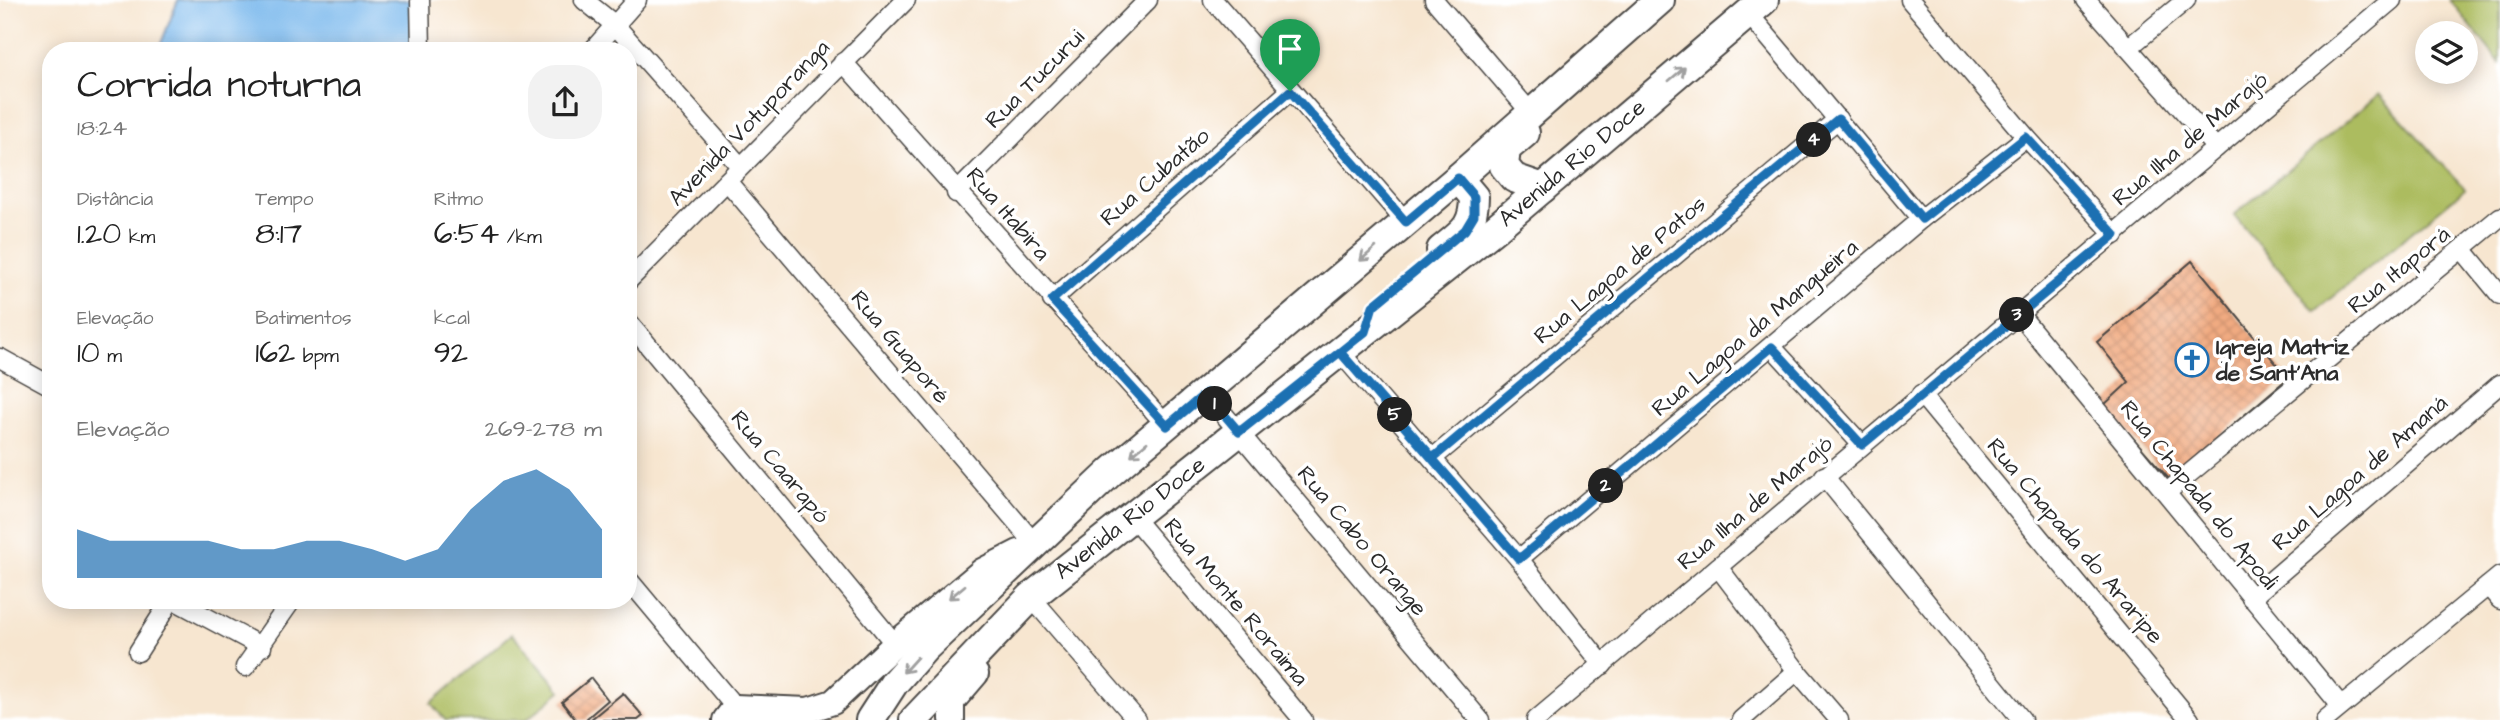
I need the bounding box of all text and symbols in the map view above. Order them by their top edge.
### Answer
pin [1260,19,1320,91]
map controls [2415,21,2478,84]
button: layers [2415,21,2478,84]
street label: Rua Tucurui [978,22,1092,136]
icon: arrive [1271,30,1309,68]
street label: Avenida Votuporanga [661,32,838,214]
text: Corrida noturna [77,60,361,112]
street label: Rua Ilha de Marajó [2105,64,2275,214]
button: share [528,65,602,139]
one-way arrow [1667,66,1685,82]
street label: Avenida Rio Doce [1491,92,1653,234]
text: 18:24 [77,112,128,144]
street label: Rua Cubatão [1093,120,1217,234]
pin: 4 [1797,122,1832,158]
text: 4 [1807,126,1820,153]
street label: Rua Itabira [958,160,1058,268]
text: Distância [77,186,153,213]
text: Tempo [255,186,314,213]
text: Ritmo [434,186,483,213]
street label: Rua Lagoa de Patos [1527,188,1714,352]
text: 1.20 [77,213,121,255]
text: 8:17 [255,213,302,255]
text: 6:54 [434,213,499,255]
street label: Rua Itaporá [2341,218,2457,321]
text: km [121,224,155,251]
text: /km [499,224,542,251]
street label: Rua Lagoa da Mangueira [1645,232,1866,425]
one-way arrow [1360,246,1378,262]
street label: Rua Guaporé [843,283,957,411]
pin: 3 [2000,298,2035,332]
text: 3 [2012,301,2021,328]
text: Elevação [77,305,153,332]
text: Batimentos [255,305,352,332]
text: kcal [434,305,470,332]
place label: Igreja Matriz de Sant'Ana [2215,331,2350,389]
text: 10 [77,332,100,374]
text: 162 [255,332,295,374]
text: 92 [434,332,468,374]
church icon: Igreja Matriz de Sant'Ana [2173,341,2211,379]
text: m [100,343,122,370]
text: bpm [295,343,339,370]
pin: 1 [1198,386,1232,422]
street label: Rua Lagoa de Amaná [2265,387,2456,559]
text: 1 [1213,390,1216,417]
street label: Rua Chapada do Apodi [2113,394,2286,597]
pin: 5 [1378,398,1412,432]
text: 5 [1388,401,1401,428]
street label: Rua Caarapó [723,404,837,530]
text: Elevação [77,413,170,445]
text: 269–278 m [485,413,602,445]
street label: Rua Ilha de Marajó [1670,428,1840,578]
street label: Rua Chapada do Araripe [1979,431,2171,651]
one-way arrow [1130,441,1148,457]
street label: Avenida Rio Doce [1048,449,1212,587]
street label: Rua Cabo Orange [1289,459,1435,624]
pin: 2 [1588,468,1624,504]
text: 2 [1600,472,1611,499]
street label: Rua Monte Roraima [1156,511,1316,693]
one-way arrow [948,584,966,600]
one-way arrow [901,656,918,673]

